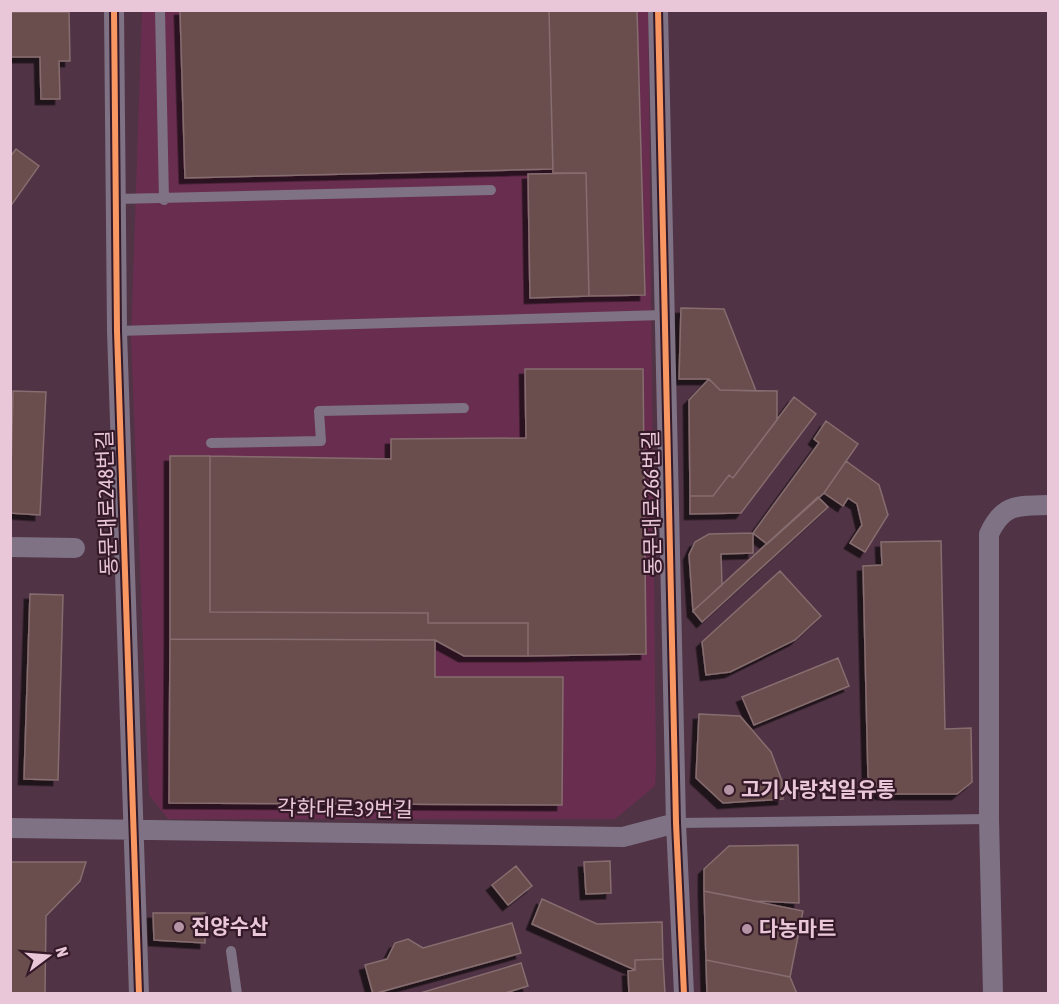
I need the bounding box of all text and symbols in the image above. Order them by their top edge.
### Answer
street label: 동문대로248번길 [91,430,121,576]
street label: 동문대로266번길 [638,430,664,576]
place label: 고기사랑천일유통 [741,777,896,801]
marker: 고기사랑천일유통 [722,783,736,797]
street label: 각화대로39번길 [277,795,413,821]
place label: 진양수산 [191,914,268,938]
place label: 다농마트 [759,916,836,940]
marker: 진양수산 [172,920,186,934]
marker: 다농마트 [740,922,754,936]
north arrow [18,926,78,986]
text: N [52,945,72,959]

